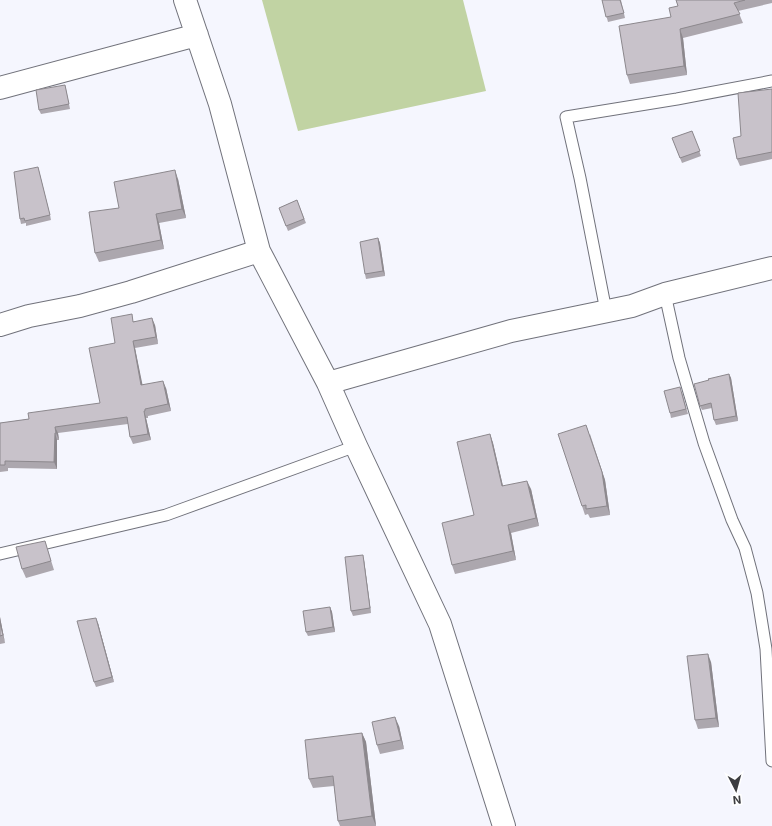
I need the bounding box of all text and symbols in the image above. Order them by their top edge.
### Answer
north arrow [716,770,756,810]
text: N [732,793,742,807]

